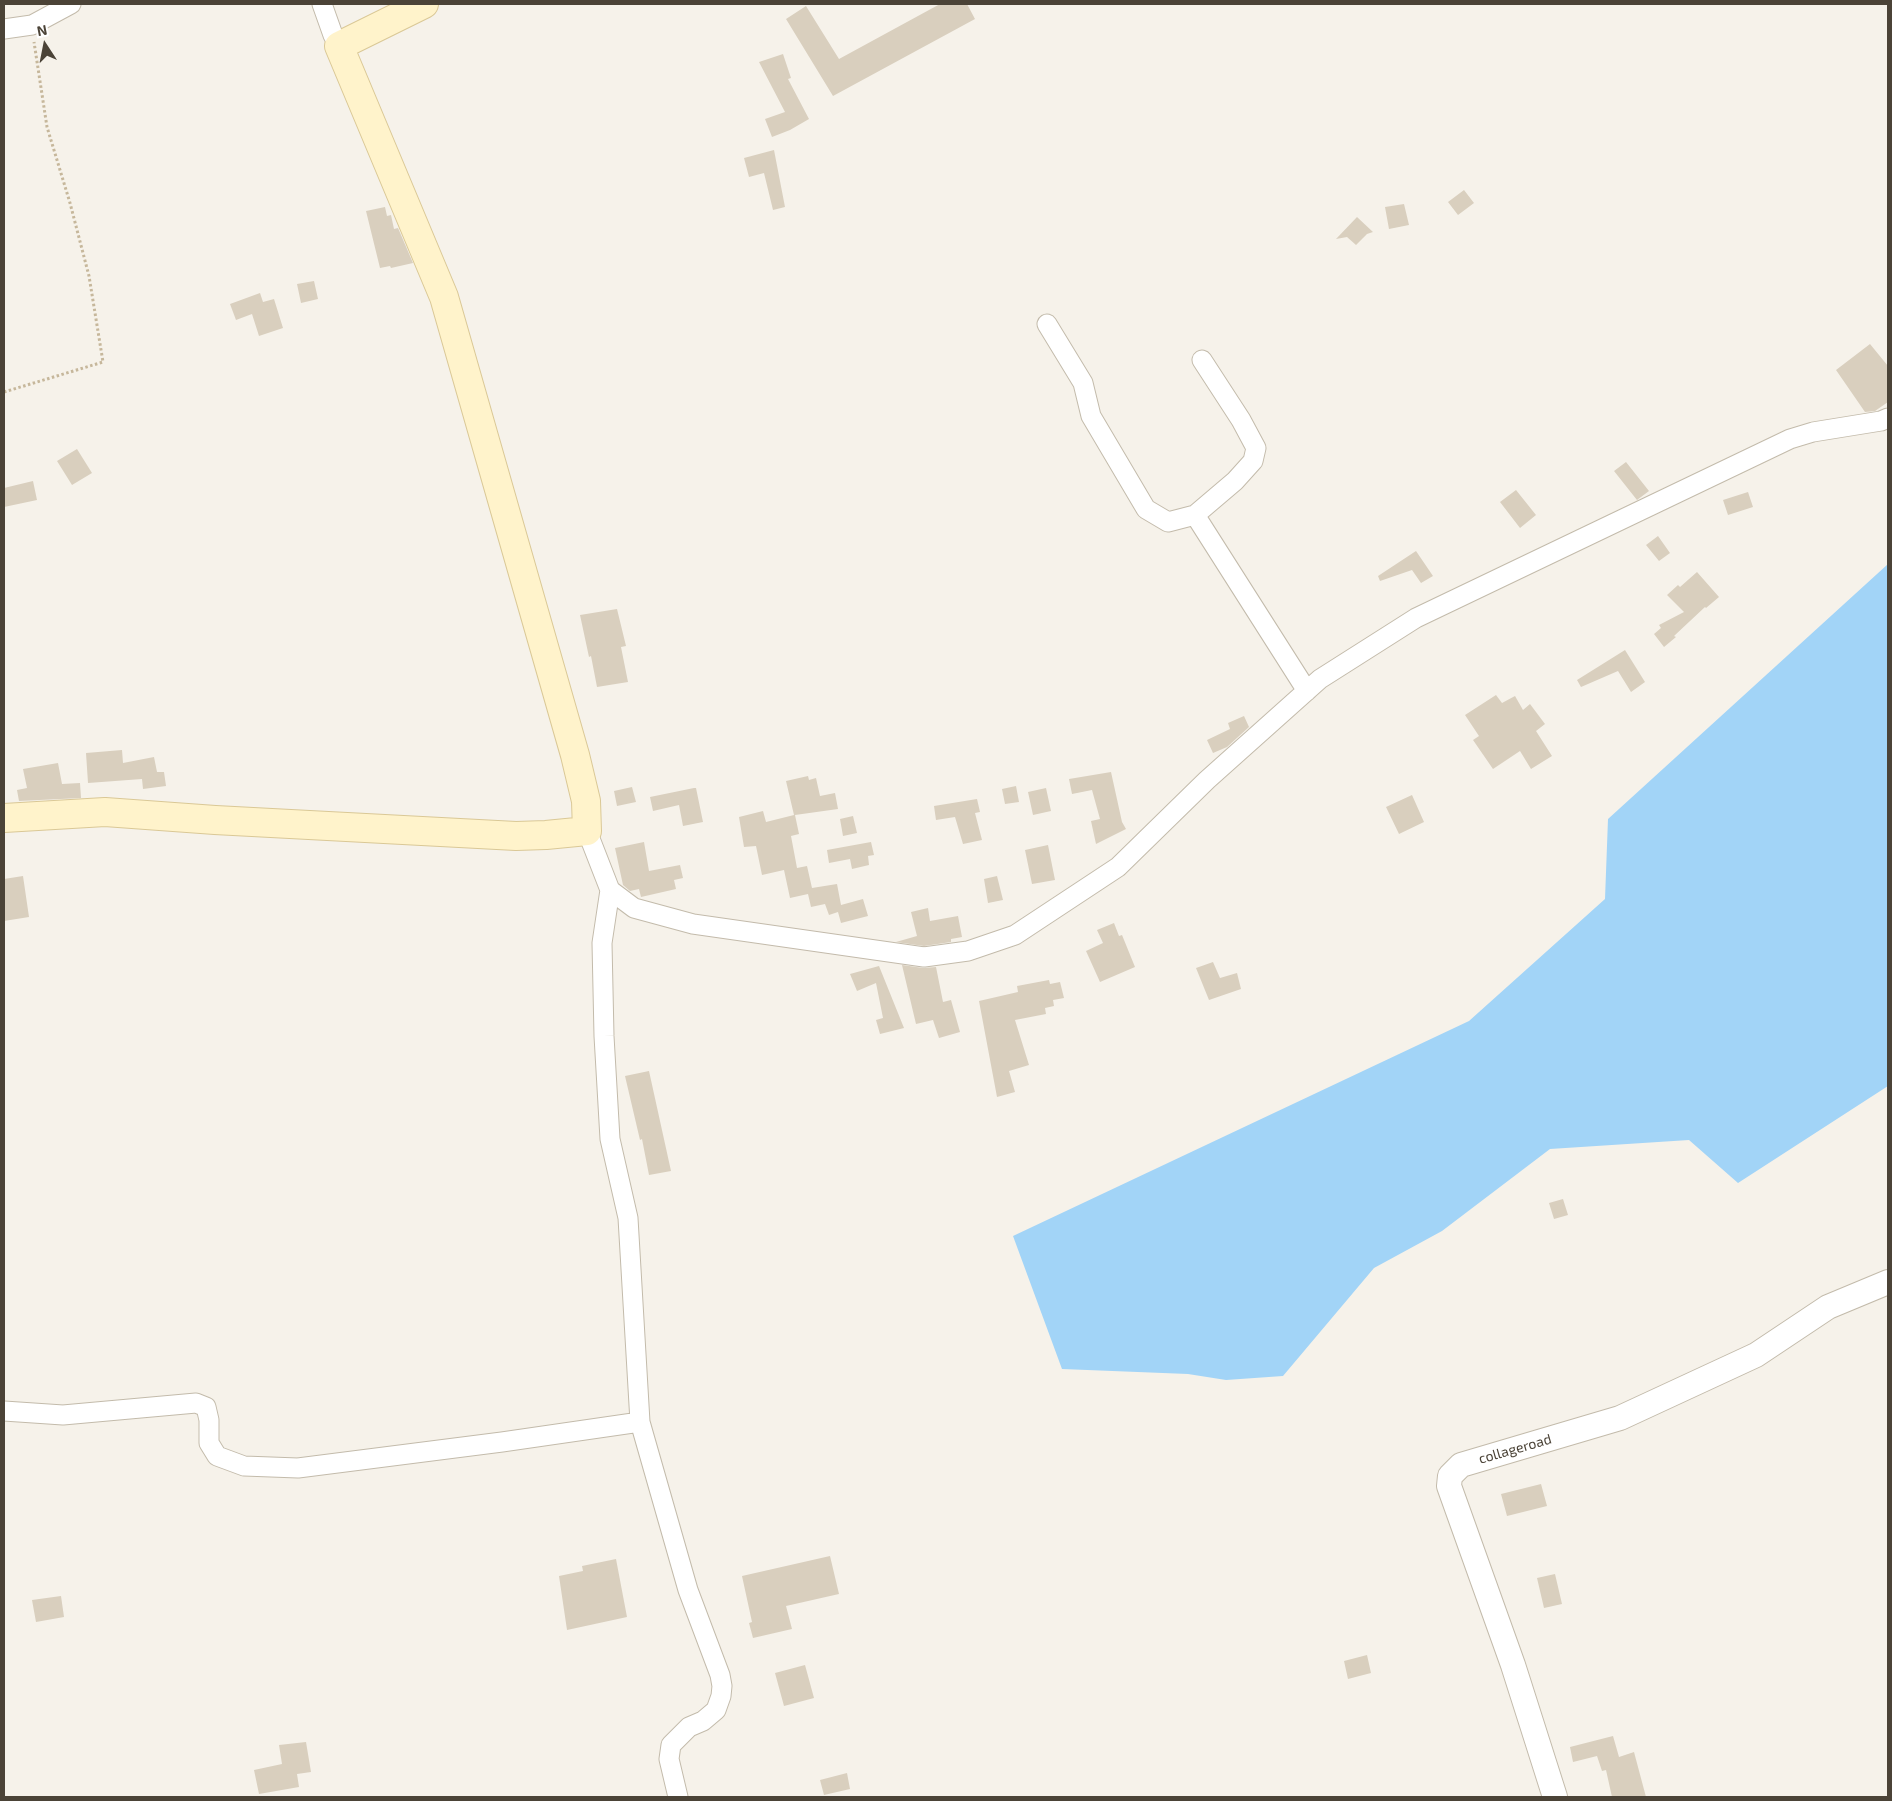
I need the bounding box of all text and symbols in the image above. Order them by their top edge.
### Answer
north arrow [20,20,70,70]
text: N [35,20,49,39]
street label: collageroad [1477,1431,1553,1467]

